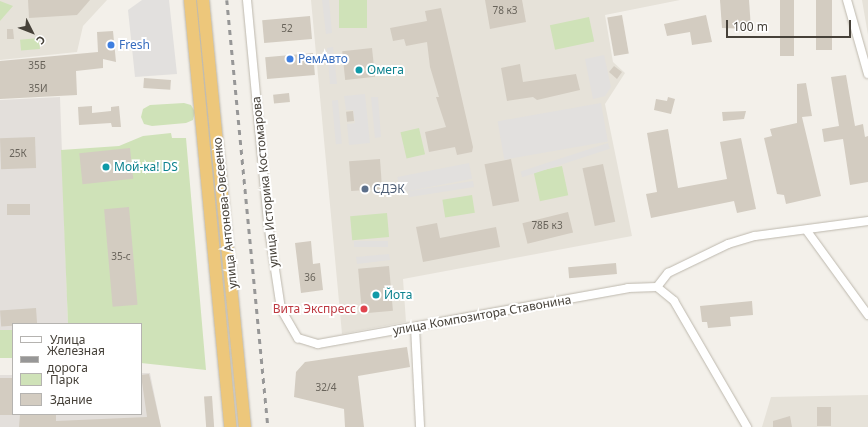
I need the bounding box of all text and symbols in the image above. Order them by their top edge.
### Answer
house number: 78 к3 [492,5,518,17]
north arrow [12,12,52,52]
scale bar [728,12,853,38]
text: 100 m [733,18,768,35]
house number: 52 [281,23,293,35]
text: С [33,33,49,48]
place label: Fresh [119,38,150,52]
marker: Fresh [106,40,116,50]
place label: РемАвто [298,52,348,66]
marker: РемАвто [285,54,295,64]
house number: 35Б [28,60,46,72]
place label: Омега [367,63,404,77]
marker: Омега [354,65,364,75]
house number: 35И [29,83,47,95]
street label: улица Историка Костомарова [249,96,281,268]
street label: улица Антонова-Овсеенко [210,137,240,289]
house number: 25К [9,148,27,160]
place label: Мой-ка! DS [114,160,178,174]
marker: Мой-ка! DS [101,162,111,172]
place label: СДЭК [373,182,405,196]
marker: СДЭК [360,184,370,194]
house number: 78Б к3 [531,220,563,232]
house number: 35-с [111,251,131,263]
house number: 36 [304,272,316,284]
place label: Йота [384,288,412,302]
marker: Йота [371,290,381,300]
street label: улица Композитора Ставонина [392,292,572,338]
place label: Вита Экспресс [273,302,356,316]
marker: Вита Экспресс [359,304,369,314]
legend [12,323,142,415]
text: Улица [50,331,85,348]
text: Железная дорога [47,342,105,376]
text: Парк [50,371,79,388]
house number: 32/4 [316,382,336,394]
text: Здание [50,391,92,408]

